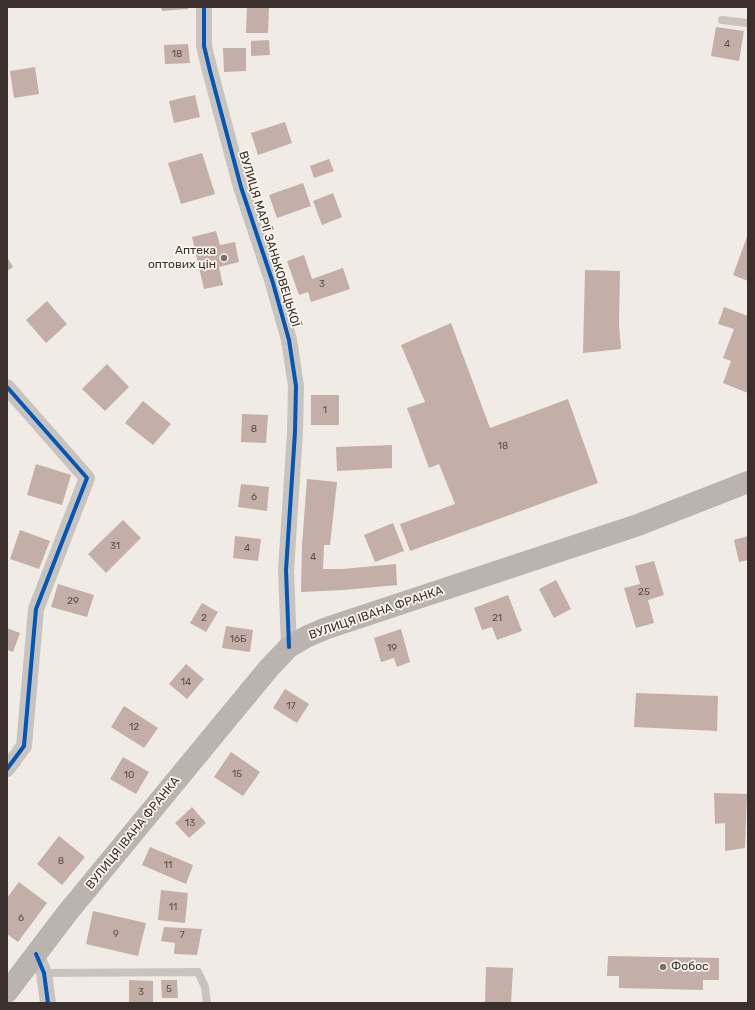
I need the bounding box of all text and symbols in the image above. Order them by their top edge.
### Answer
house number: 4 [724,38,730,50]
house number: 18 [172,48,182,60]
street label: ВУЛИЦЯ МАРІЇ ЗАНЬКОВЕЦЬКОЇ [235,149,303,329]
place label: Аптека оптових цін [148,244,216,272]
marker: Аптека оптових цін [219,253,229,263]
house number: 3 [319,278,325,290]
house number: 1 [323,404,327,416]
house number: 8 [251,423,257,435]
house number: 18 [498,440,508,452]
house number: 6 [251,491,257,503]
house number: 31 [110,540,120,552]
house number: 4 [244,542,250,554]
house number: 4 [310,551,316,563]
street label: ВУЛИЦЯ ІВАНА ФРАНКА [307,583,445,643]
house number: 25 [638,586,650,598]
house number: 29 [67,595,79,607]
house number: 2 [201,612,207,624]
house number: 21 [492,612,502,624]
house number: 16Б [230,633,246,645]
house number: 19 [387,642,397,654]
house number: 14 [181,676,191,688]
house number: 17 [286,700,296,712]
house number: 12 [129,721,139,733]
house number: 15 [232,768,242,780]
house number: 10 [124,769,134,781]
street label: ВУЛИЦЯ ІВАНА ФРАНКА [83,774,183,892]
house number: 13 [185,817,195,829]
house number: 8 [58,855,64,867]
house number: 11 [164,859,172,871]
house number: 11 [169,901,177,913]
house number: 6 [18,912,24,924]
house number: 9 [113,928,119,940]
house number: 7 [179,929,185,941]
place label: Фобос [671,960,709,974]
marker: Фобос [658,962,668,972]
house number: 5 [166,983,172,995]
house number: 3 [138,986,144,998]

